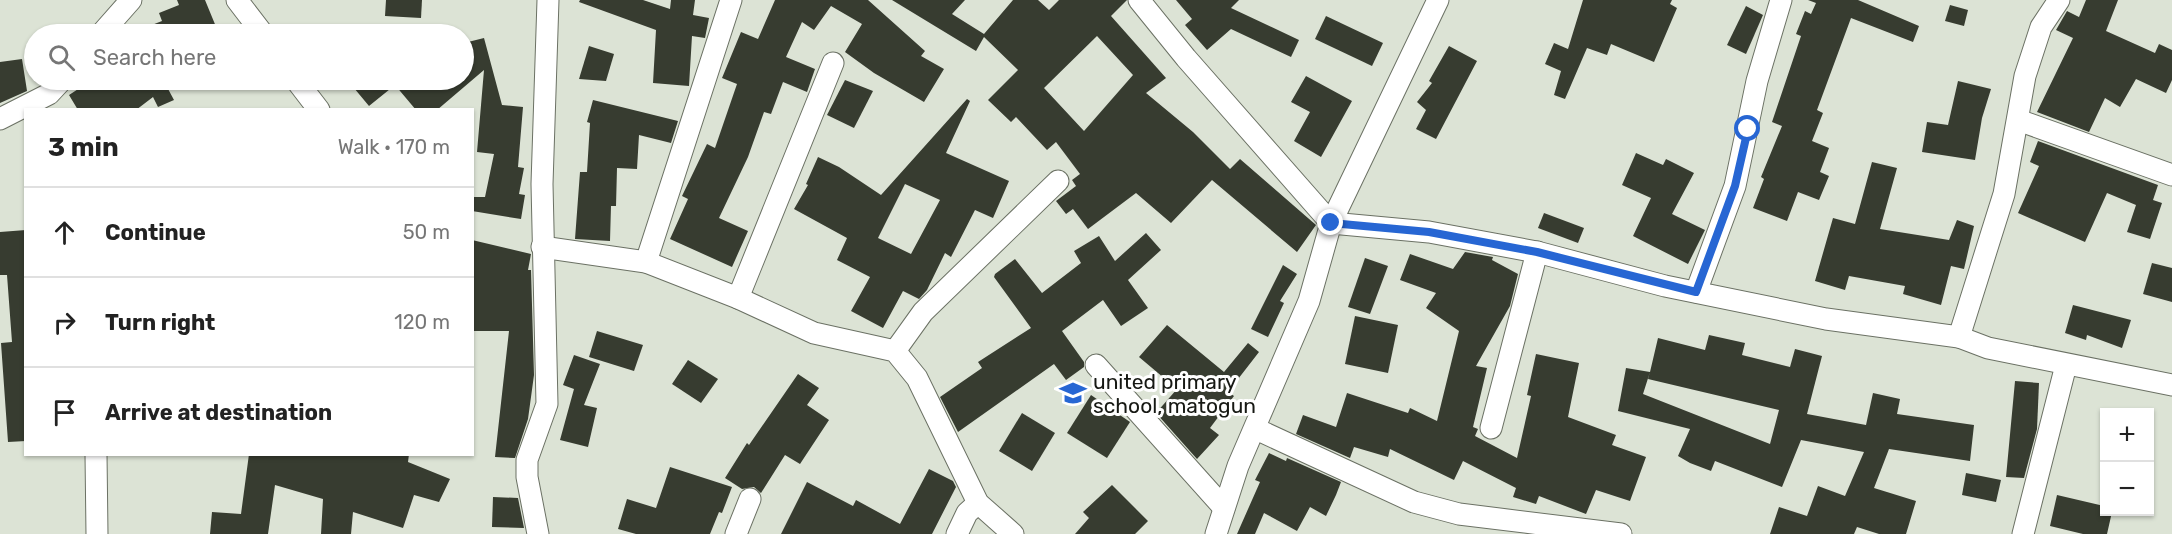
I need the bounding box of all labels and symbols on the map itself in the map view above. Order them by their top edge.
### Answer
route start [1734,115,1760,141]
route end [1317,209,1343,235]
place label: united primary school, matogun [1093,369,1256,418]
school or university icon: united primary school, matogun [1058,378,1088,408]

